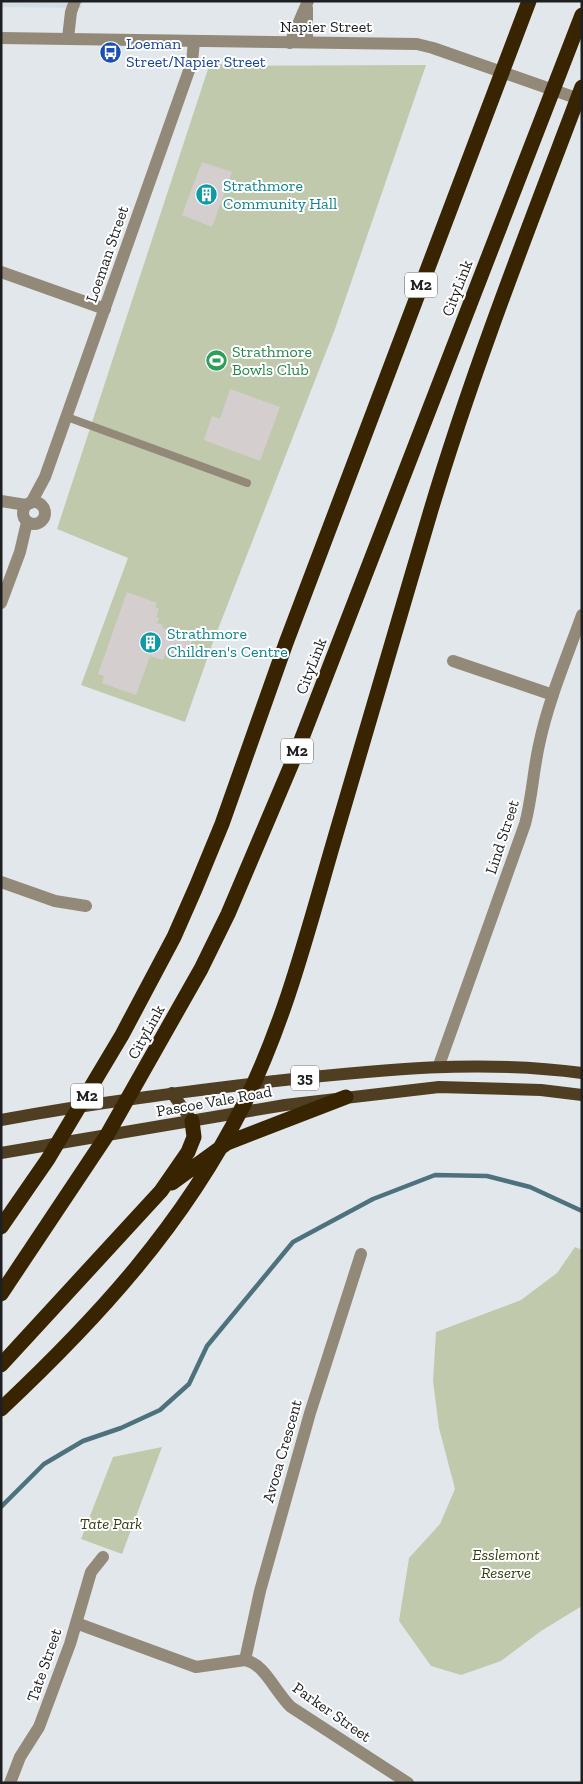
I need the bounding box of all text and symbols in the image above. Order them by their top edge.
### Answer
street label: Napier Street [280,17,372,36]
place label: Loeman Street/Napier Street [126,34,266,71]
bus stop icon: Loeman Street/Napier Street [98,40,122,64]
place label: Strathmore Community Hall [223,176,337,213]
building icon: Strathmore Community Hall [195,182,219,206]
street label: Loeman Street [82,203,132,305]
street label: CityLink [438,256,477,319]
road number: M2 [405,272,437,298]
place label: Strathmore Bowls Club [232,342,312,379]
sports icon: Strathmore Bowls Club [204,348,228,372]
place label: Strathmore Children's Centre [167,624,288,661]
building icon: Strathmore Children's Centre [139,630,163,654]
street label: CityLink [292,634,331,697]
road number: M2 [281,738,313,764]
street label: Lind Street [481,797,523,877]
street label: CityLink [123,1001,169,1062]
road number: 35 [291,1066,319,1090]
street label: Pascoe Vale Road [155,1081,273,1121]
road number: M2 [71,1084,103,1108]
street label: Avoca Crescent [258,1397,306,1505]
park label: Tate Park [80,1514,142,1533]
park label: Esslemont Reserve [472,1545,540,1582]
street label: Tate Street [23,1626,65,1704]
street label: Parker Street [289,1678,375,1746]

